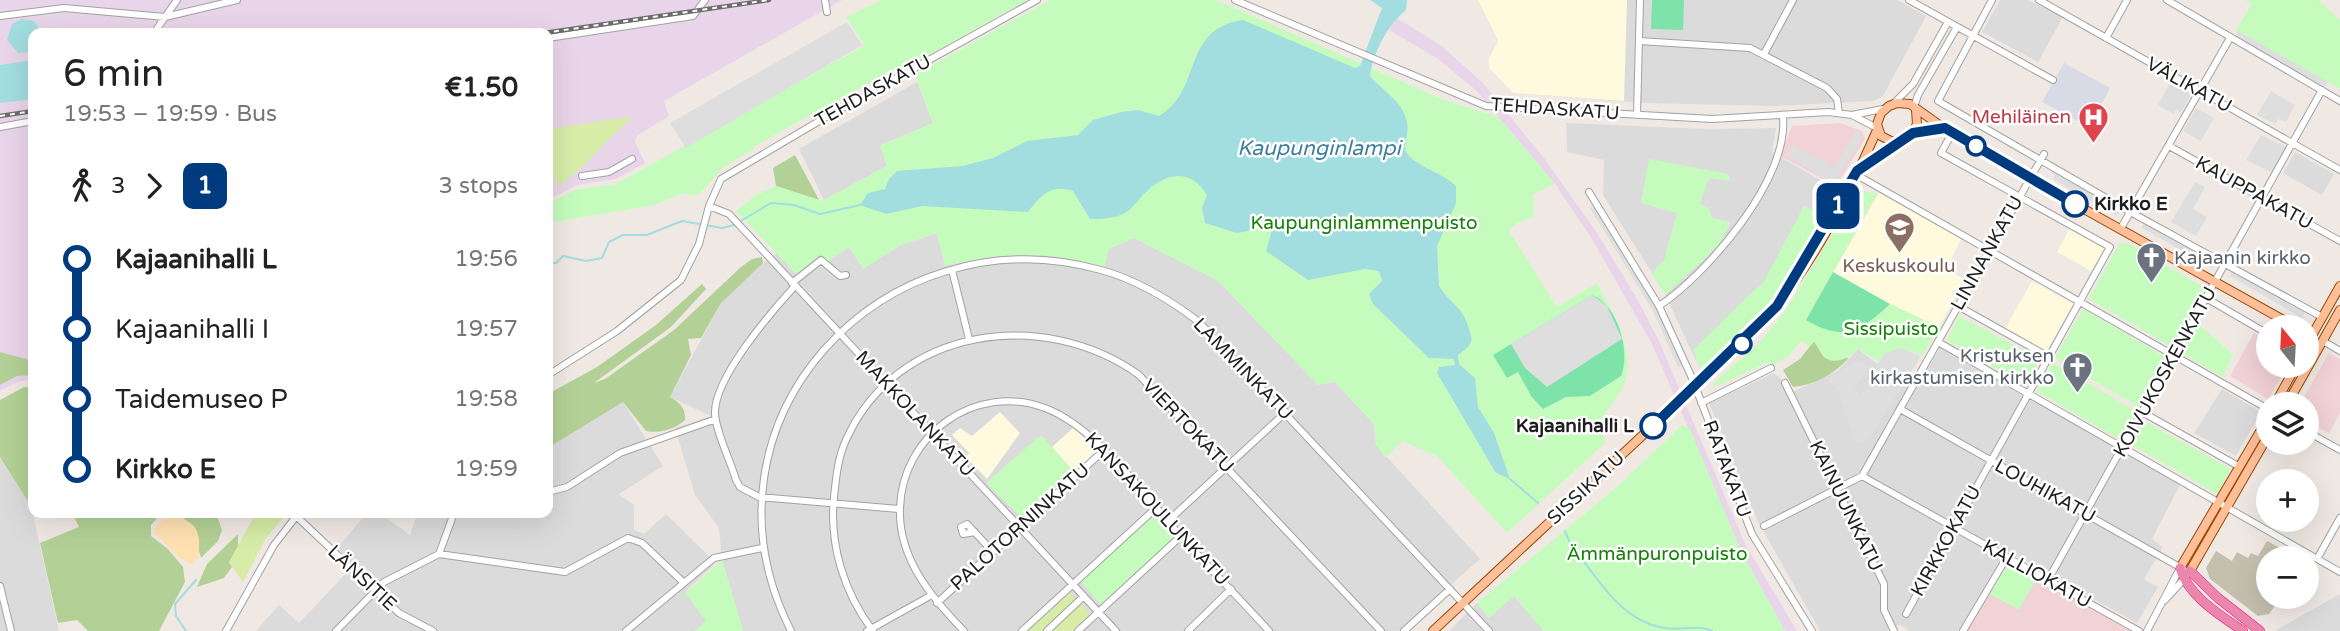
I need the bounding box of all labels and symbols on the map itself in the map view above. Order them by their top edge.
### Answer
street label: TEHDASKATU [811,50,935,132]
street label: VÄLIKATU [2142,53,2236,117]
street label: TEHDASKATU [1490,94,1620,124]
hospital icon: Mehiläinen [2077,100,2111,144]
place label: Mehiläinen [1972,106,2071,128]
water label: Kaupunginlampi [1237,136,1404,161]
unlabelled marker [1966,136,1986,156]
street label: KAUPPAKATU [2191,152,2317,234]
line badge: 1 [1815,183,1861,229]
marker: Kirkko E [2062,191,2088,217]
street label: LINNANKATU [1946,192,2028,314]
place label: Kirkko E [2094,193,2168,215]
school or university icon: Keskuskoulu [1882,210,1916,254]
park label: Kaupunginlammenpuisto [1251,212,1477,234]
church icon: Kajaanin kirkko [2134,241,2168,285]
place label: Kajaanin kirkko [2174,247,2311,269]
place label: Keskuskoulu [1842,255,1956,277]
street label: KOIVUKOSKENKATU [2109,283,2221,461]
street label: LAMMINKATU [1189,313,1297,425]
north arrow [2256,315,2319,378]
park label: Sissipuisto [1843,318,1939,340]
unlabelled marker [1732,334,1752,354]
place label: Kristuksen kirkastumisen kirkko [1870,345,2054,389]
street label: MAKKOLANKATU [851,346,979,482]
church icon: Kristuksen kirkastumisen kirkko [2060,350,2094,394]
street label: VIERTOKATU [1138,374,1238,478]
marker: Kajaanihalli L [1640,413,1666,439]
place label: Kajaanihalli L [1516,415,1635,438]
street label: RATAKATU [1698,417,1756,521]
street label: KANSAKOULUNKATU [1080,428,1234,590]
street label: KAINUUNKATU [1805,437,1887,575]
street label: SISSIKATU [1543,447,1629,529]
street label: LOUHIKATU [1991,454,2099,528]
street label: PALOTORNINKATU [946,459,1094,595]
street label: KIRKKOKATU [1906,482,1986,600]
street label: KALLIOKATU [1979,535,2095,613]
street label: LÄNSITIE [323,541,401,615]
park label: Ämmänpuronpuisto [1567,543,1747,565]

